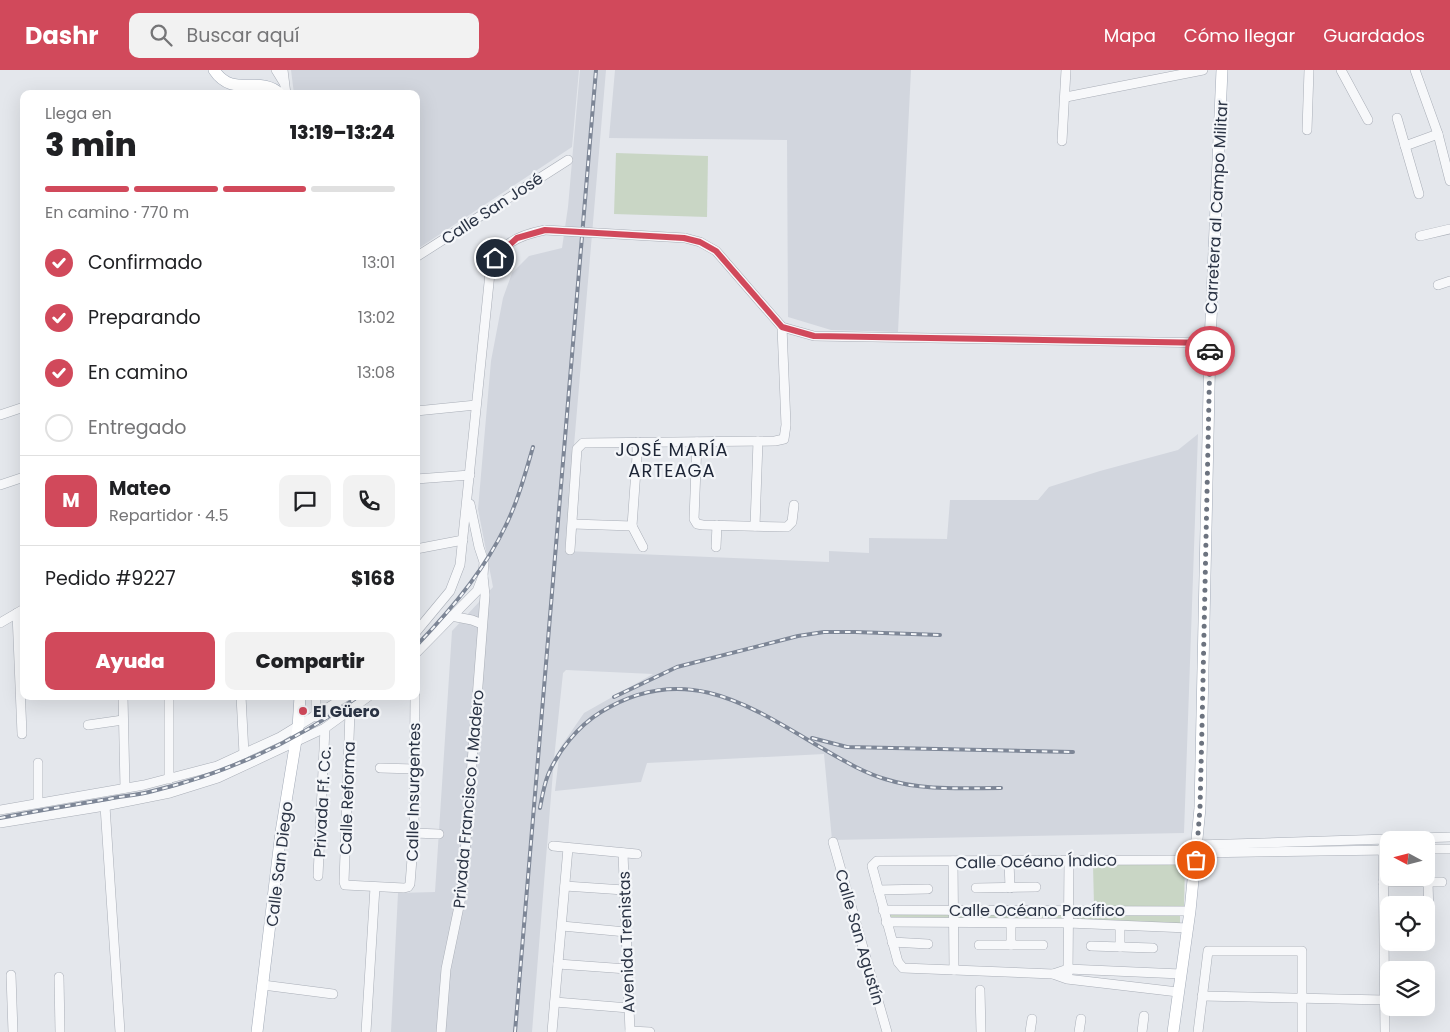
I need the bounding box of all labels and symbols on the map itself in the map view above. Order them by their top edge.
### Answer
street label: Carretera al Campo Militar [1199,100,1234,314]
street label: Calle San José [437,167,548,250]
pin [474,237,516,279]
courier [1185,326,1235,376]
district label: JOSÉ MARÍA ARTEAGA [615,437,729,483]
street label: Privada Francisco I. Madero [447,689,490,909]
place label: El Güero [313,700,380,723]
marker: El Güero [297,705,309,717]
street label: Calle Insurgentes [401,722,426,862]
street label: Calle Reforma [334,741,361,855]
street label: Privada Ff. Cc. [308,746,337,858]
street label: Calle San Diego [260,800,299,928]
north arrow [1380,831,1435,886]
pin [1175,839,1217,881]
street label: Calle Océano Índico [955,849,1117,874]
street label: Calle San Agustín [829,867,890,1008]
street label: Avenida Trenistas [613,871,640,1013]
street label: Calle Océano Pacífico [949,899,1125,922]

